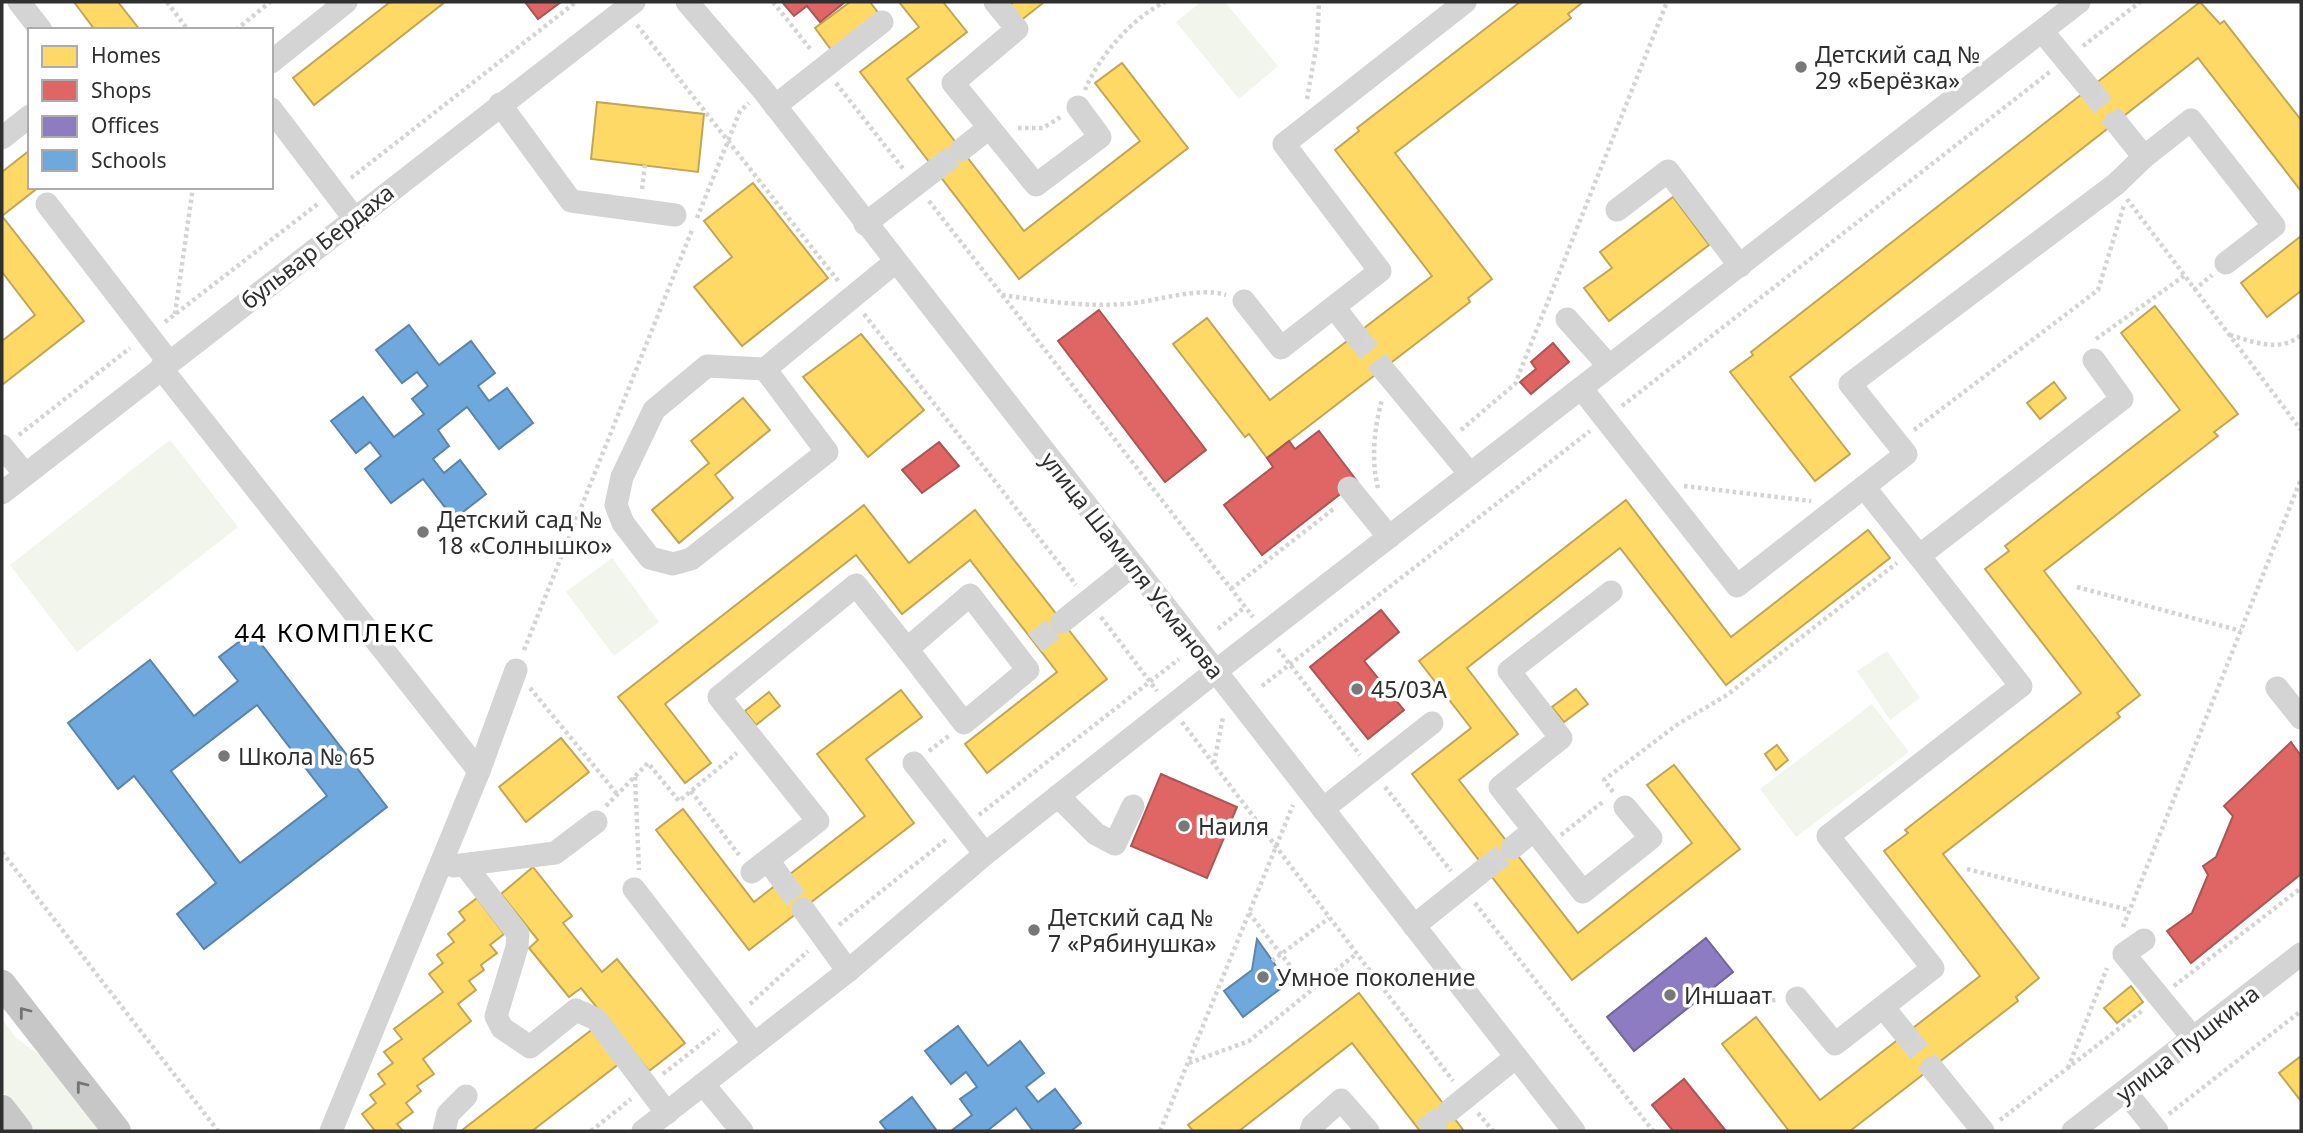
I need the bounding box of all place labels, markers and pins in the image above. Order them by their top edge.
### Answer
place label: Детский сад № 29 «Берёзка» [1815,38,1980,96]
marker: Детский сад № 29 «Берёзка» [1793,59,1809,75]
place label: Детский сад № 18 «Солнышко» [437,503,612,561]
marker: Детский сад № 18 «Солнышко» [415,524,431,540]
place label: 45/03А [1371,673,1447,705]
marker: 45/03А [1349,681,1365,697]
place label: Школа № 65 [238,740,375,772]
marker: Школа № 65 [216,748,232,764]
place label: Наиля [1198,810,1269,842]
marker: Наиля [1176,818,1192,834]
place label: Детский сад № 7 «Рябинушка» [1048,901,1216,959]
marker: Детский сад № 7 «Рябинушка» [1026,922,1042,938]
place label: Умное поколение [1277,961,1475,993]
marker: Умное поколение [1255,969,1271,985]
place label: Иншаат [1684,979,1772,1011]
marker: Иншаат [1662,987,1678,1003]

